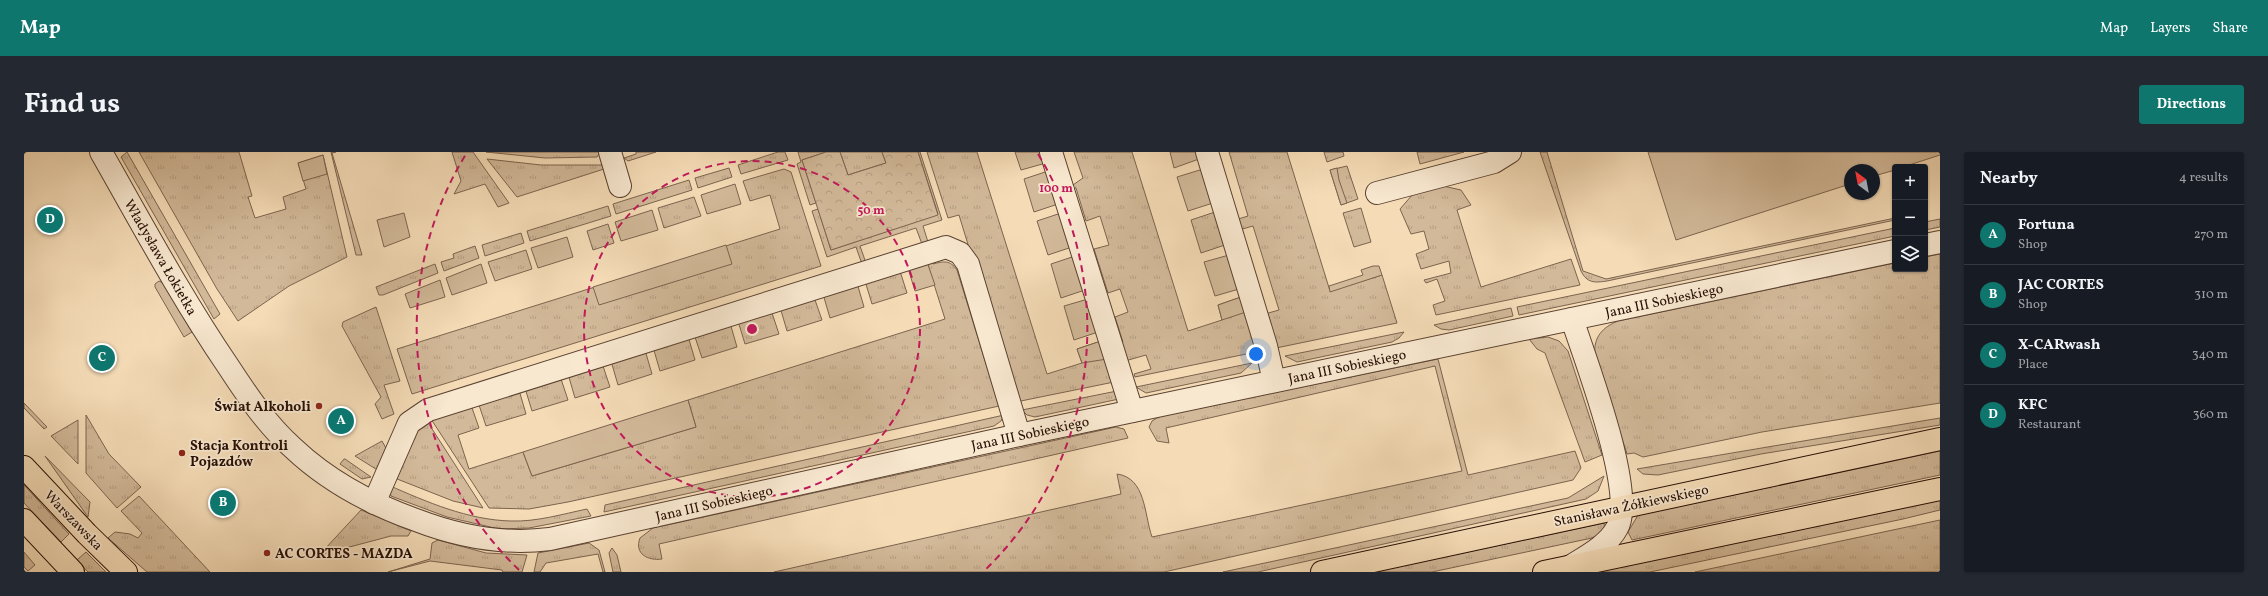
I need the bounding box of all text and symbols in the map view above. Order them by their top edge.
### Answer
text: Map [20,15,61,41]
text: Map [2100,19,2128,38]
text: Layers [2150,19,2190,38]
text: Share [2212,19,2248,38]
text: Find us [24,85,120,124]
button: Directions [2139,85,2244,124]
north arrow [1844,164,1880,200]
map controls [1892,164,1928,272]
button: + [1892,164,1928,200]
text: Nearby [1980,167,2038,190]
text: 4 results [2179,169,2228,187]
text: 100 m [1039,181,1073,197]
street label: Władysława Łokietka [119,196,201,319]
button: − [1892,200,1928,236]
text: 50 m [857,203,885,219]
pin: D [37,205,63,235]
text: Fortuna [2018,215,2075,236]
text: A [1988,226,1998,244]
text: 270 m [2194,226,2228,244]
button: layers [1892,236,1928,272]
text: Shop [2018,236,2047,254]
text: JAC CORTES [2018,275,2104,296]
street label: Jana III Sobieskiego [1604,280,1725,323]
text: B [1989,286,1997,304]
text: 310 m [2194,286,2228,304]
text: Shop [2018,296,2047,314]
centre of rings [745,322,759,336]
text: X-CARwash [2018,335,2101,356]
pin: C [89,343,115,373]
your location [1246,344,1266,364]
street label: Jana III Sobieskiego [1287,346,1408,389]
text: C [1989,346,1997,364]
text: 340 m [2192,346,2228,364]
text: Place [2018,356,2048,374]
text: KFC [2018,395,2047,416]
place label: Świat Alkoholi [214,398,311,417]
marker: Świat Alkoholi [314,401,324,411]
pin: A [328,406,354,436]
text: D [1988,406,1998,424]
text: 360 m [2193,406,2228,424]
street label: Jana III Sobieskiego [970,413,1091,456]
text: Restaurant [2018,416,2081,434]
place label: Stacja Kontroli Pojazdów [190,437,288,472]
marker: Stacja Kontroli Pojazdów [177,448,187,458]
street label: Stanisława Żółkiewskiego [1552,481,1711,532]
street label: Jana III Sobieskiego [654,482,775,527]
street label: Warszawska [39,487,106,555]
pin: B [210,488,236,518]
place label: AC CORTES - MAZDA [275,545,413,564]
marker: AC CORTES - MAZDA [262,548,272,558]

